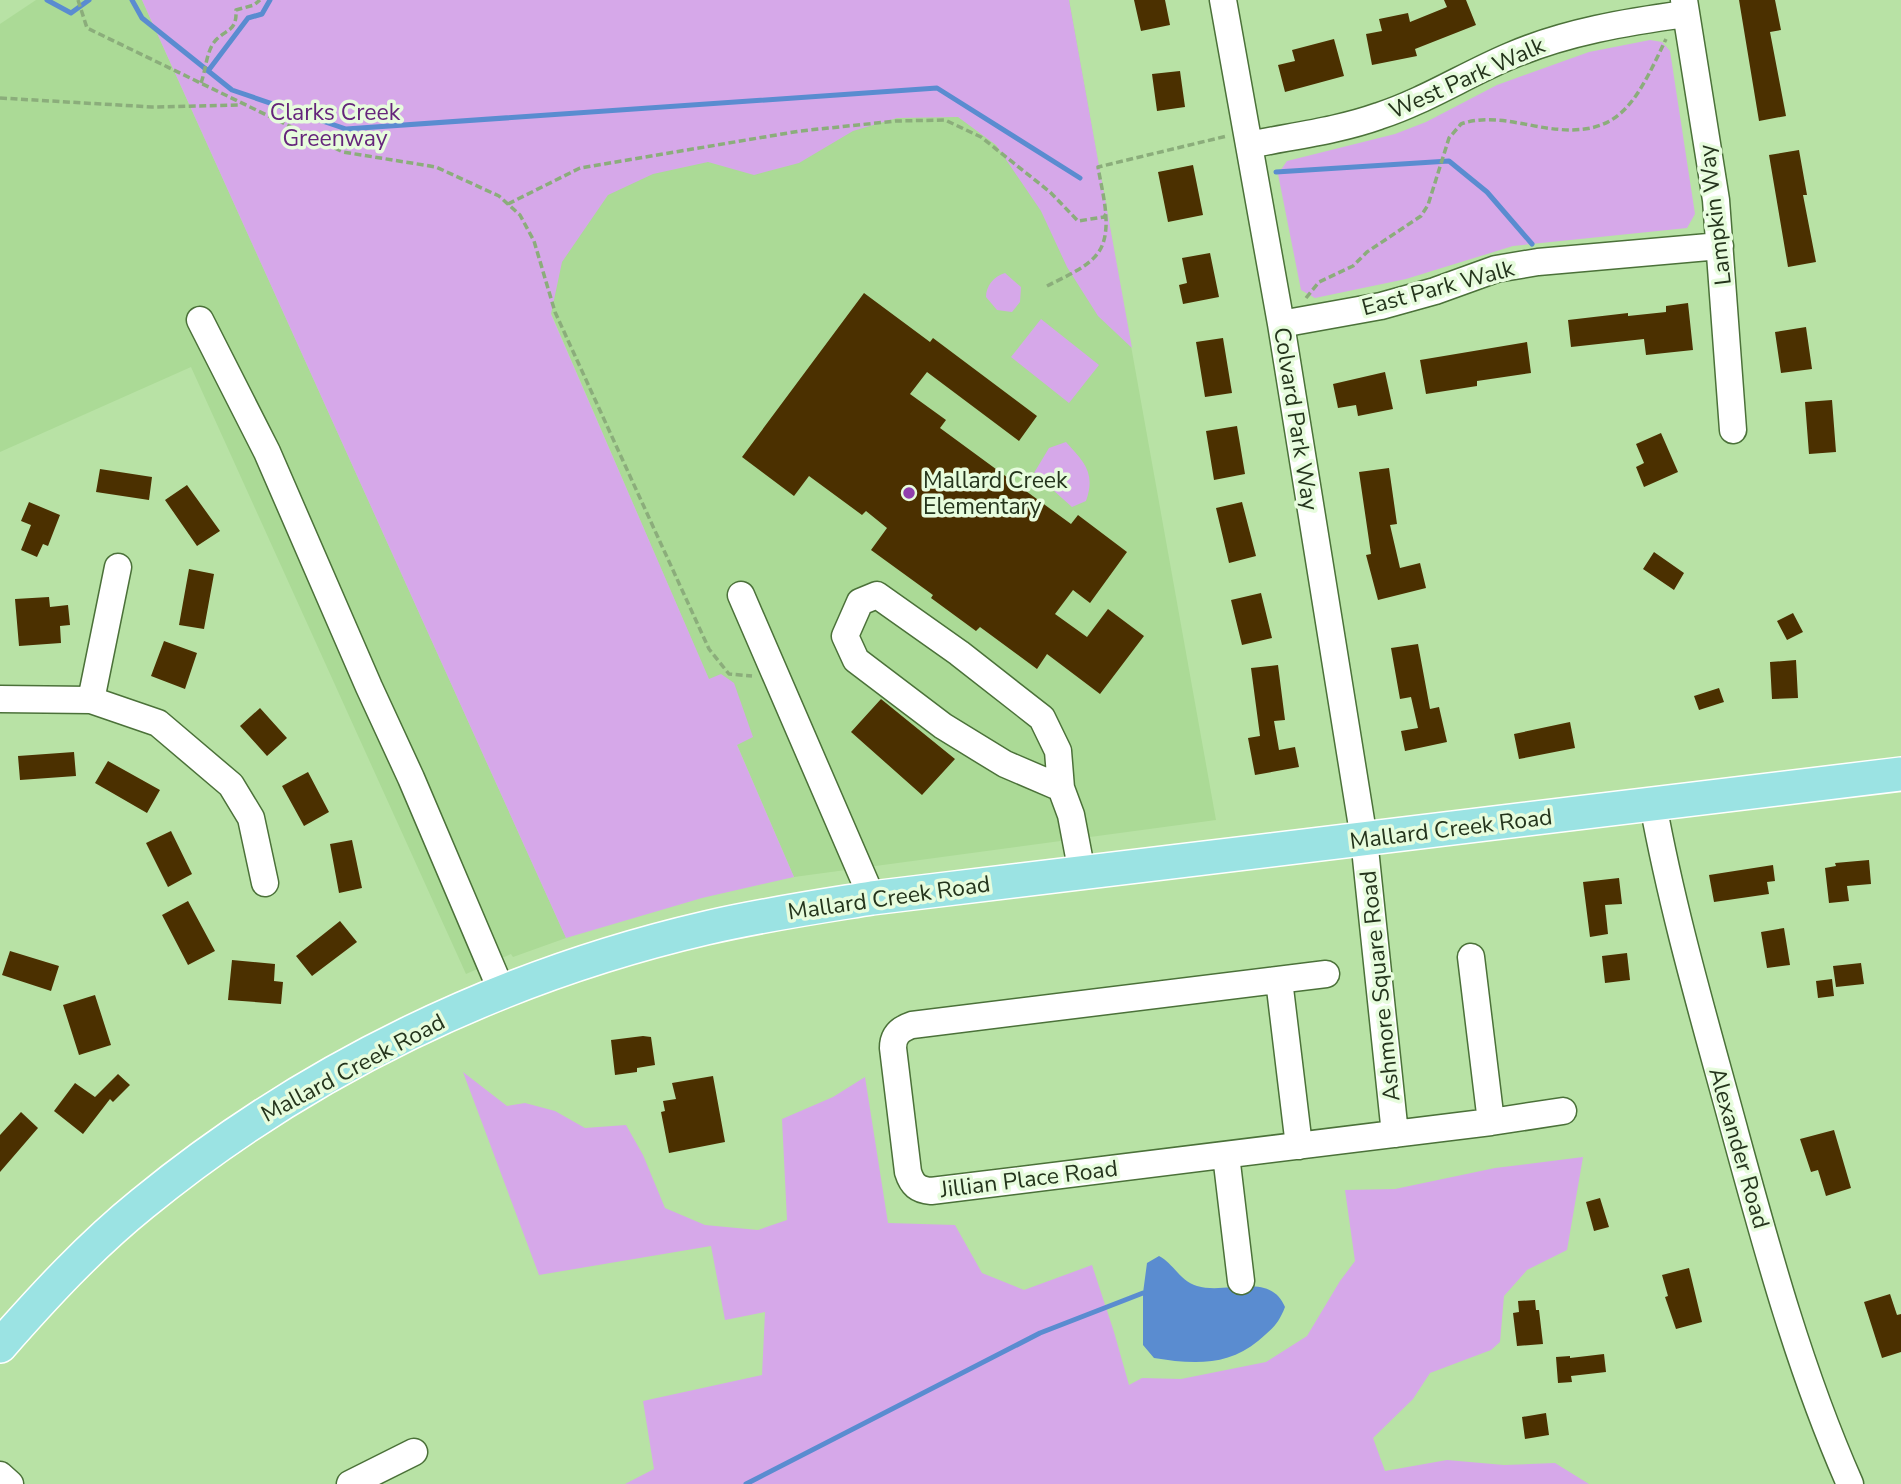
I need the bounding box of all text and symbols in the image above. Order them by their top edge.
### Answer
street label: West Park Walk [1384,30,1550,126]
park label: Clarks Creek Greenway [270,97,401,154]
street label: Lampkin Way [1691,143,1739,287]
street label: East Park Walk [1358,253,1518,323]
street label: Colvard Park Way [1266,325,1326,513]
place label: Mallard Creek Elementary [923,465,1068,522]
marker: Mallard Creek Elementary [901,485,917,501]
street label: Mallard Creek Road [1348,801,1554,857]
street label: Mallard Creek Road [786,868,992,928]
street label: Ashmore Square Road [1352,869,1408,1103]
street label: Mallard Creek Road [256,1006,450,1130]
street label: Alexander Road [1701,1064,1777,1232]
street label: Jillian Place Road [938,1153,1119,1205]

